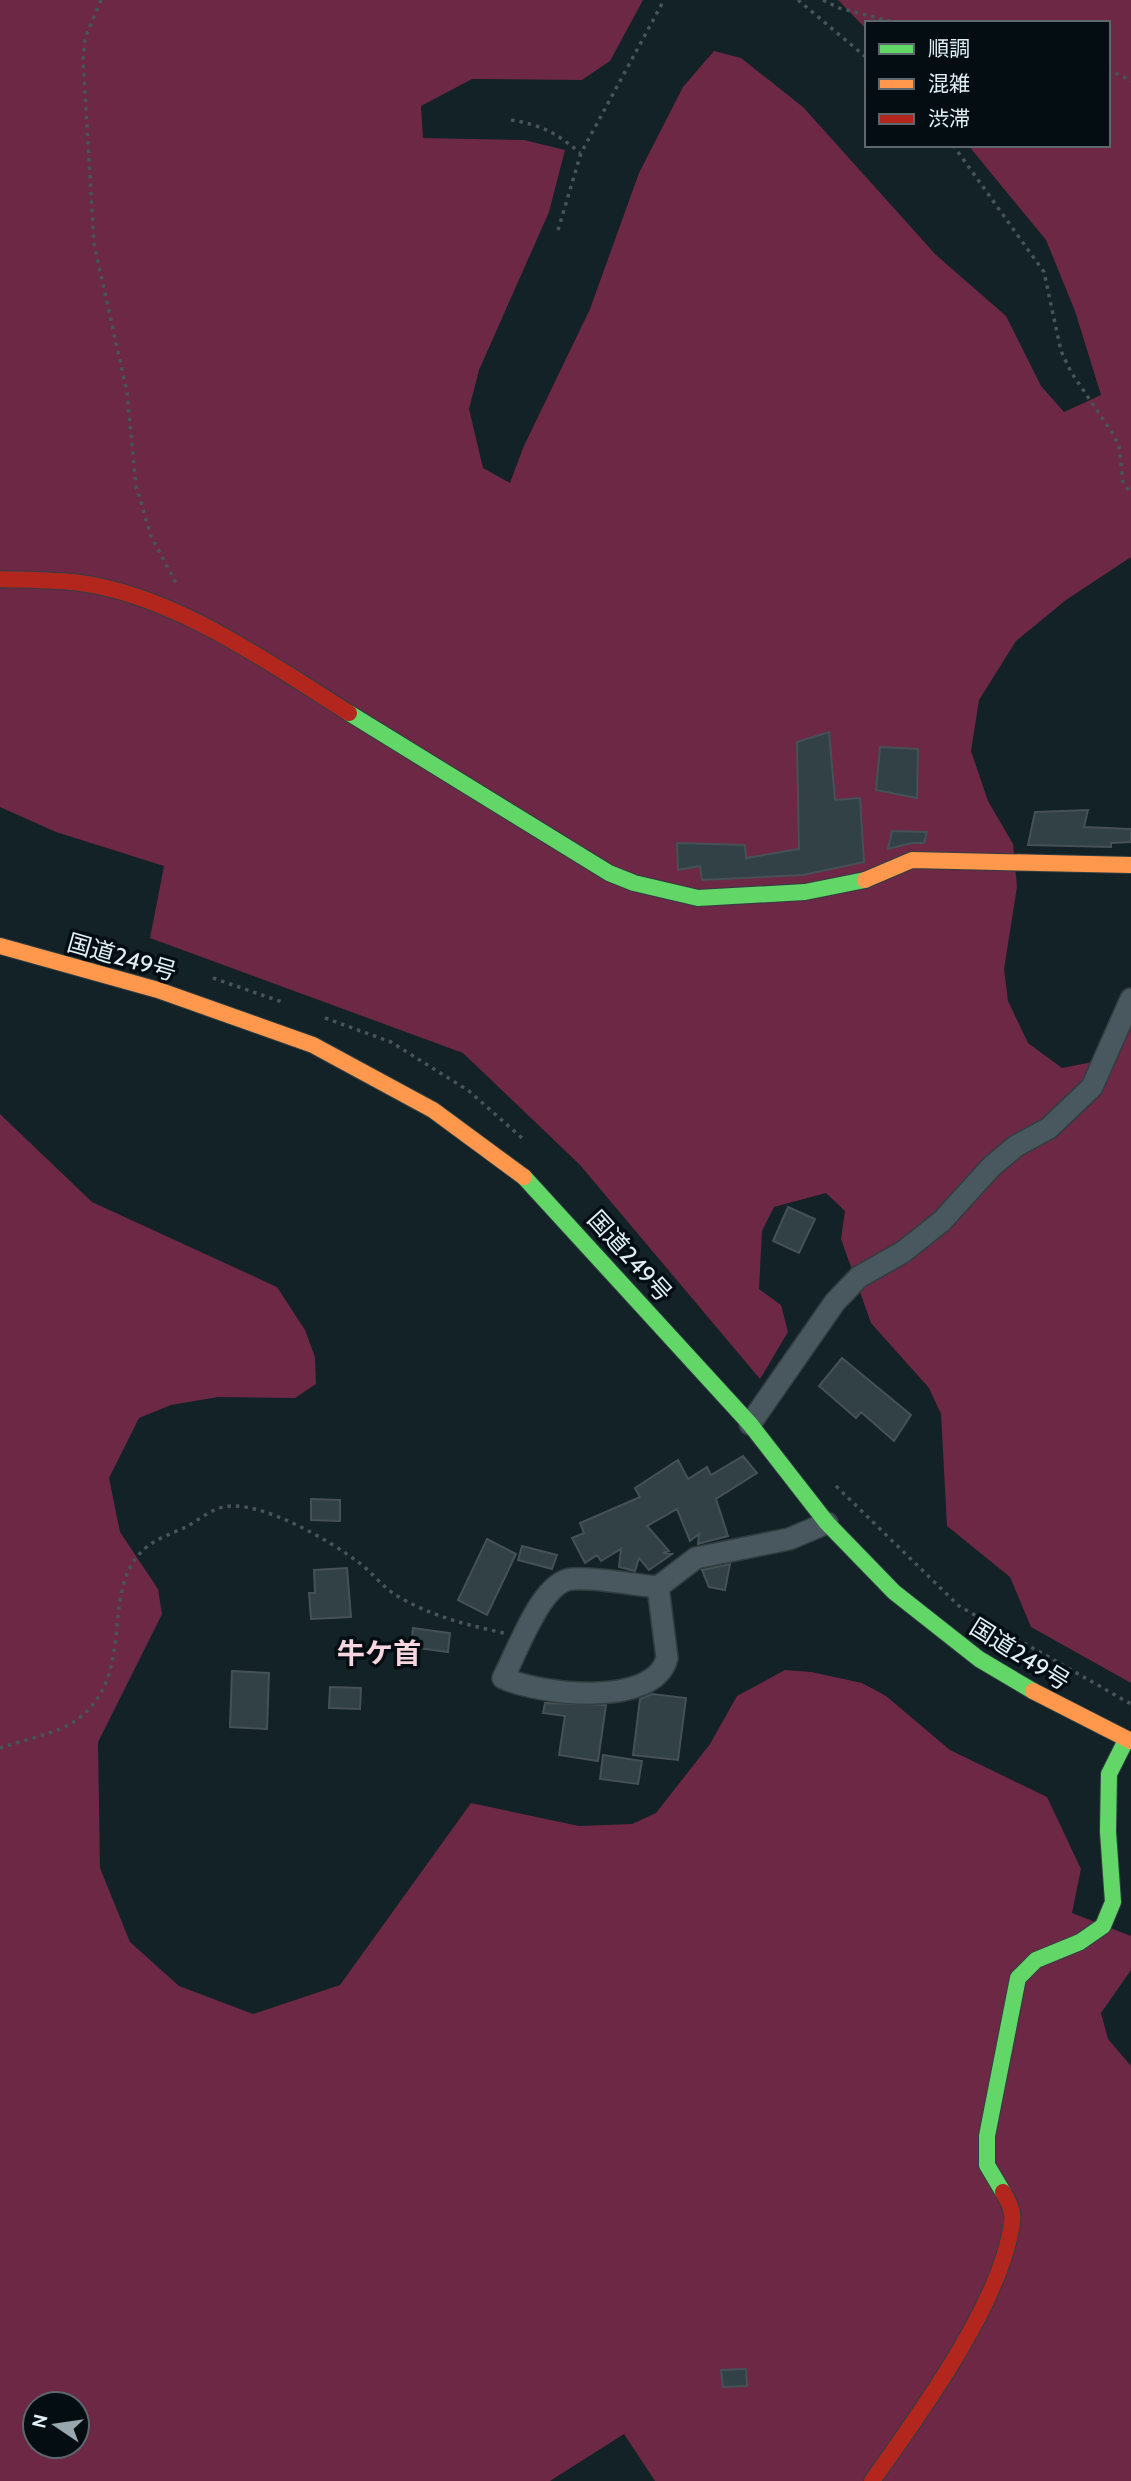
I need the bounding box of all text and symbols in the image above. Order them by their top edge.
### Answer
legend [865,21,1110,147]
text: 順調 [928,36,970,61]
text: 混雑 [928,71,970,96]
text: 渋滞 [928,106,970,131]
street label: 国道249号 [64,928,180,986]
street label: 国道249号 [582,1205,678,1307]
street label: 国道249号 [965,1612,1075,1696]
district label: 牛ケ首 [337,1636,421,1670]
north arrow [21,2390,91,2460]
text: N [27,2412,53,2430]

